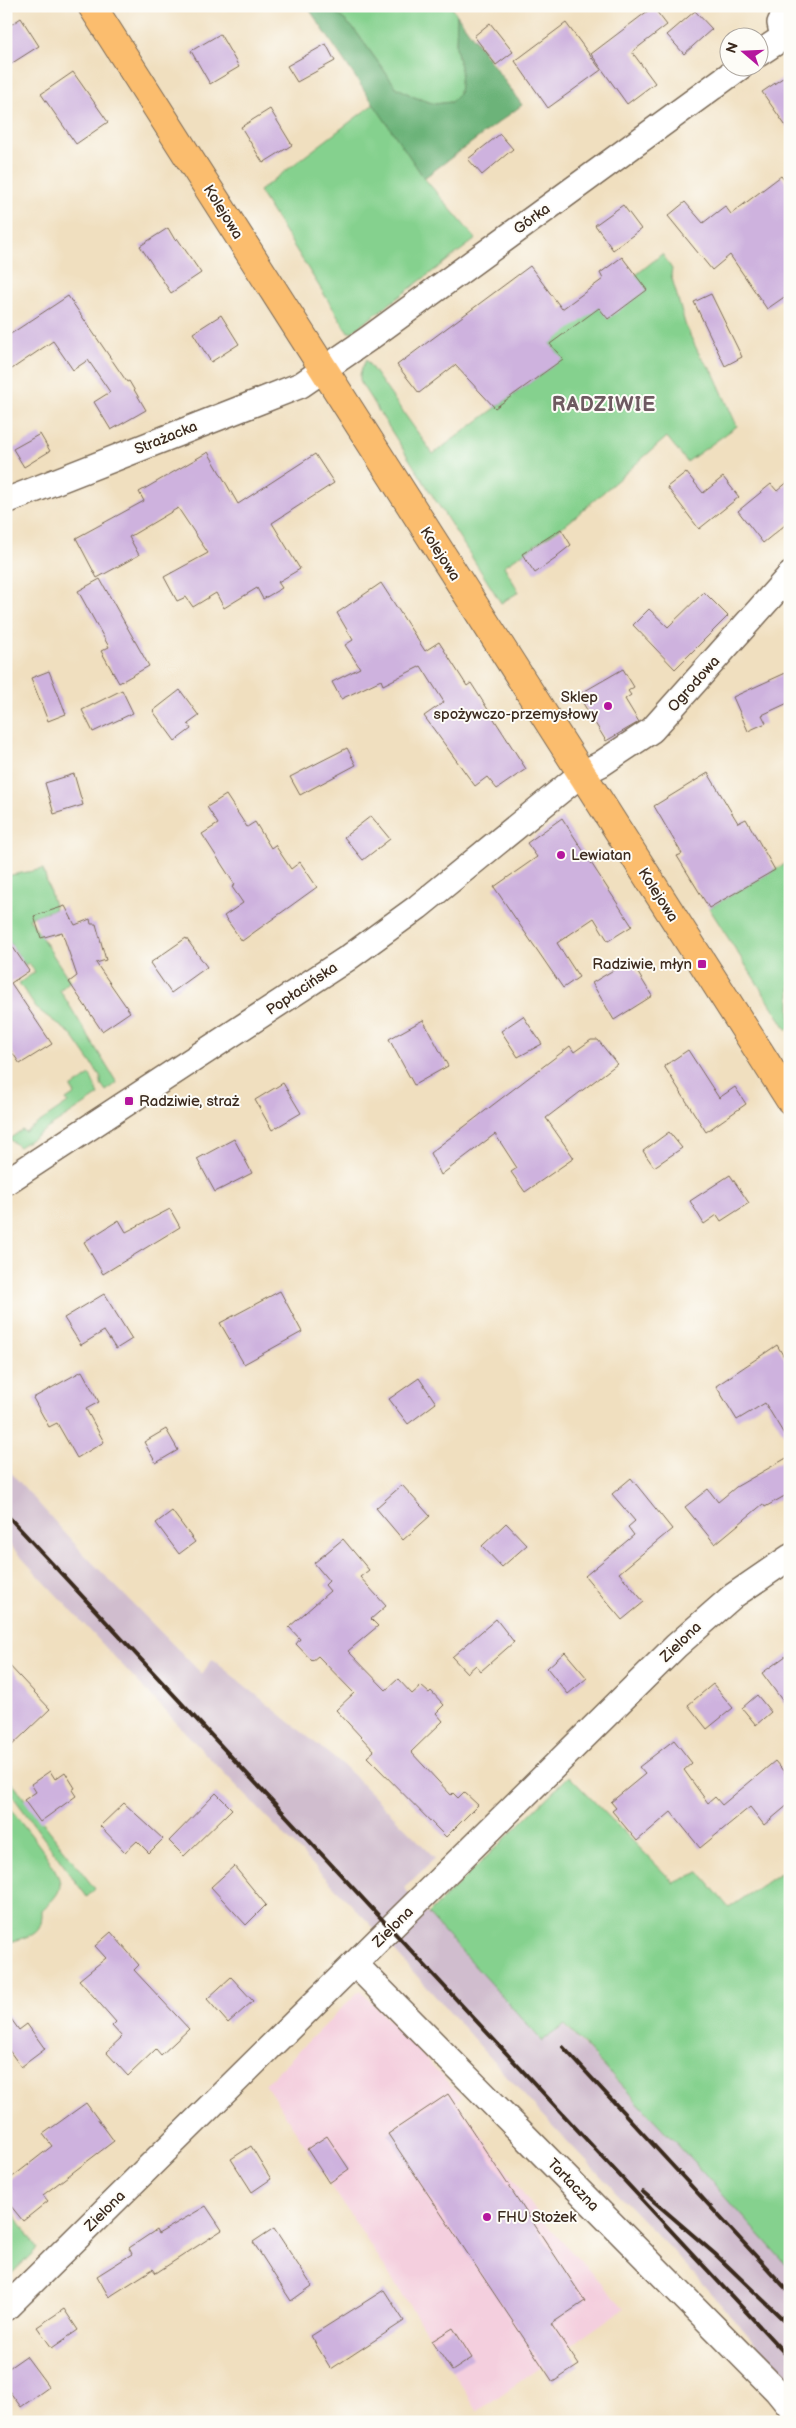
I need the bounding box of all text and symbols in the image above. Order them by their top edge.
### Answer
north arrow [718,28,768,78]
text: N [722,40,742,56]
street label: Kolejowa [199,181,247,243]
street label: Górka [510,199,554,239]
district label: RADZIWIE [552,393,656,417]
street label: Strażacka [132,417,200,459]
street label: Kolejowa [416,523,464,585]
street label: Ogrodowa [664,652,724,716]
place label: Sklep spożywczo-przemysłowy [434,688,598,724]
marker: Sklep spożywczo-przemysłowy [602,700,614,712]
place label: Lewiatan [571,846,631,865]
marker: Lewiatan [555,849,567,861]
street label: Kolejowa [634,864,682,926]
place label: Radziwie, młyn [592,955,692,974]
street label: Popłacińska [263,958,341,1020]
marker: Radziwie, młyn [696,958,708,970]
place label: Radziwie, straż [139,1092,240,1111]
marker: Radziwie, straż [123,1095,135,1107]
street label: Zielona [656,1618,706,1667]
street label: Zielona [368,1902,418,1952]
street label: Tartaczna [543,2155,603,2215]
street label: Zielona [80,2186,130,2236]
place label: FHU Stożek [497,2208,577,2227]
marker: FHU Stożek [481,2211,493,2223]

